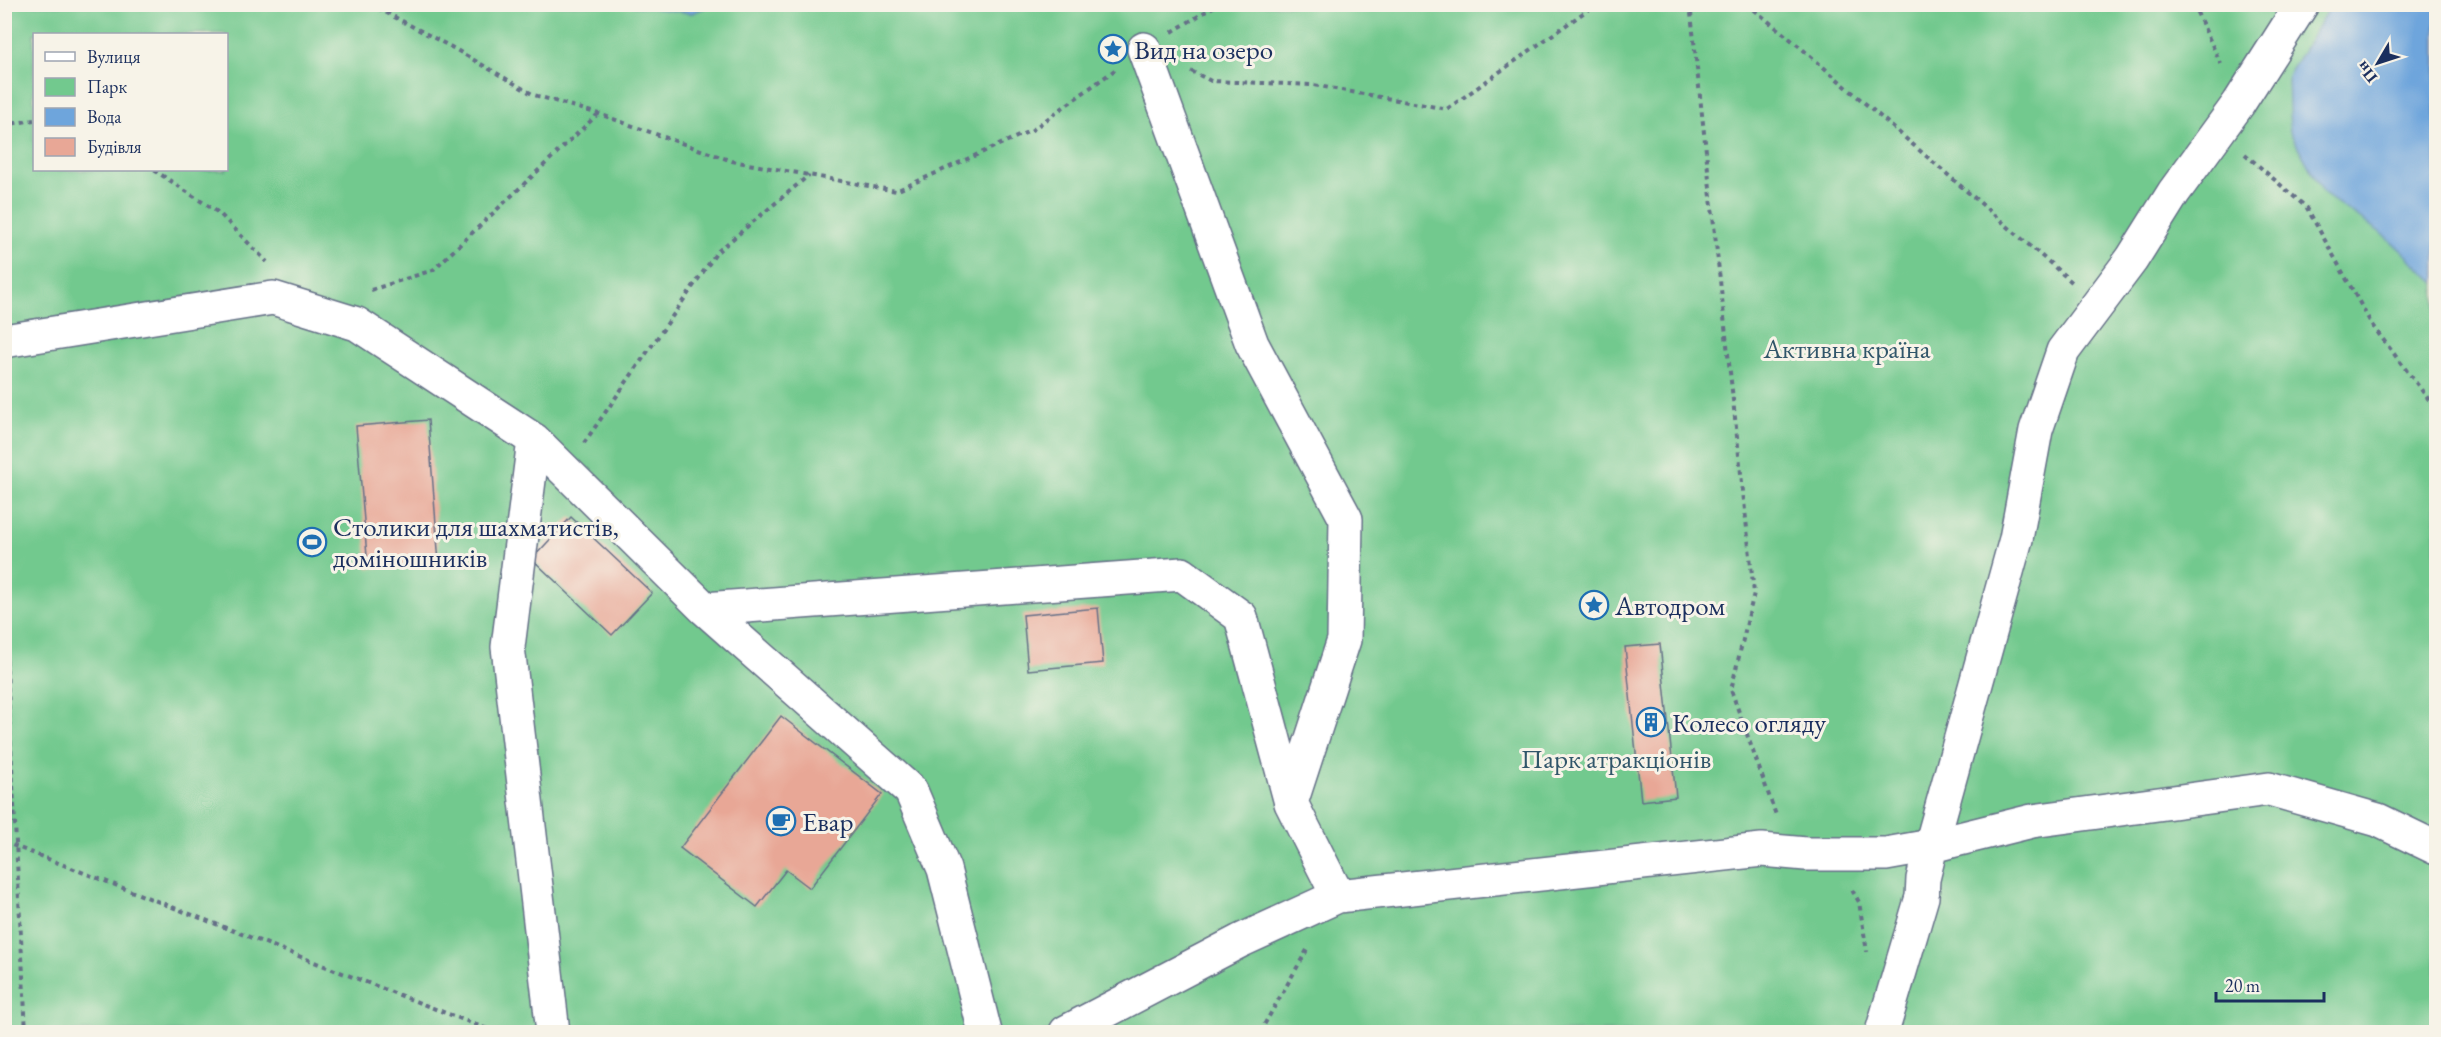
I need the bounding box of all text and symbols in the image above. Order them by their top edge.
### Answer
place label: Вид на озеро [1134,32,1273,67]
legend [33,33,228,171]
place icon: Вид на озеро [1097,33,1129,65]
north arrow [2348,33,2408,93]
text: Вулиця [87,45,140,68]
text: Пн [2352,57,2382,87]
text: Парк [87,75,127,98]
text: Вода [87,105,122,128]
text: Будівля [87,135,142,158]
park label: Активна країна [1762,331,1931,366]
place label: Столики для шахматистів, доміношників [333,509,619,575]
sports icon: Столики для шахматистів, доміношників [296,526,328,558]
place label: Автодром [1614,588,1725,623]
place icon: Автодром [1578,589,1610,621]
place label: Колесо огляду [1672,705,1826,740]
building icon: Колесо огляду [1635,706,1667,738]
park label: Парк атракціонів [1521,741,1711,776]
place label: Евар [802,804,853,839]
cafe icon: Евар [765,805,797,837]
scale bar [2216,965,2324,1003]
text: 20 m [2225,974,2260,997]

